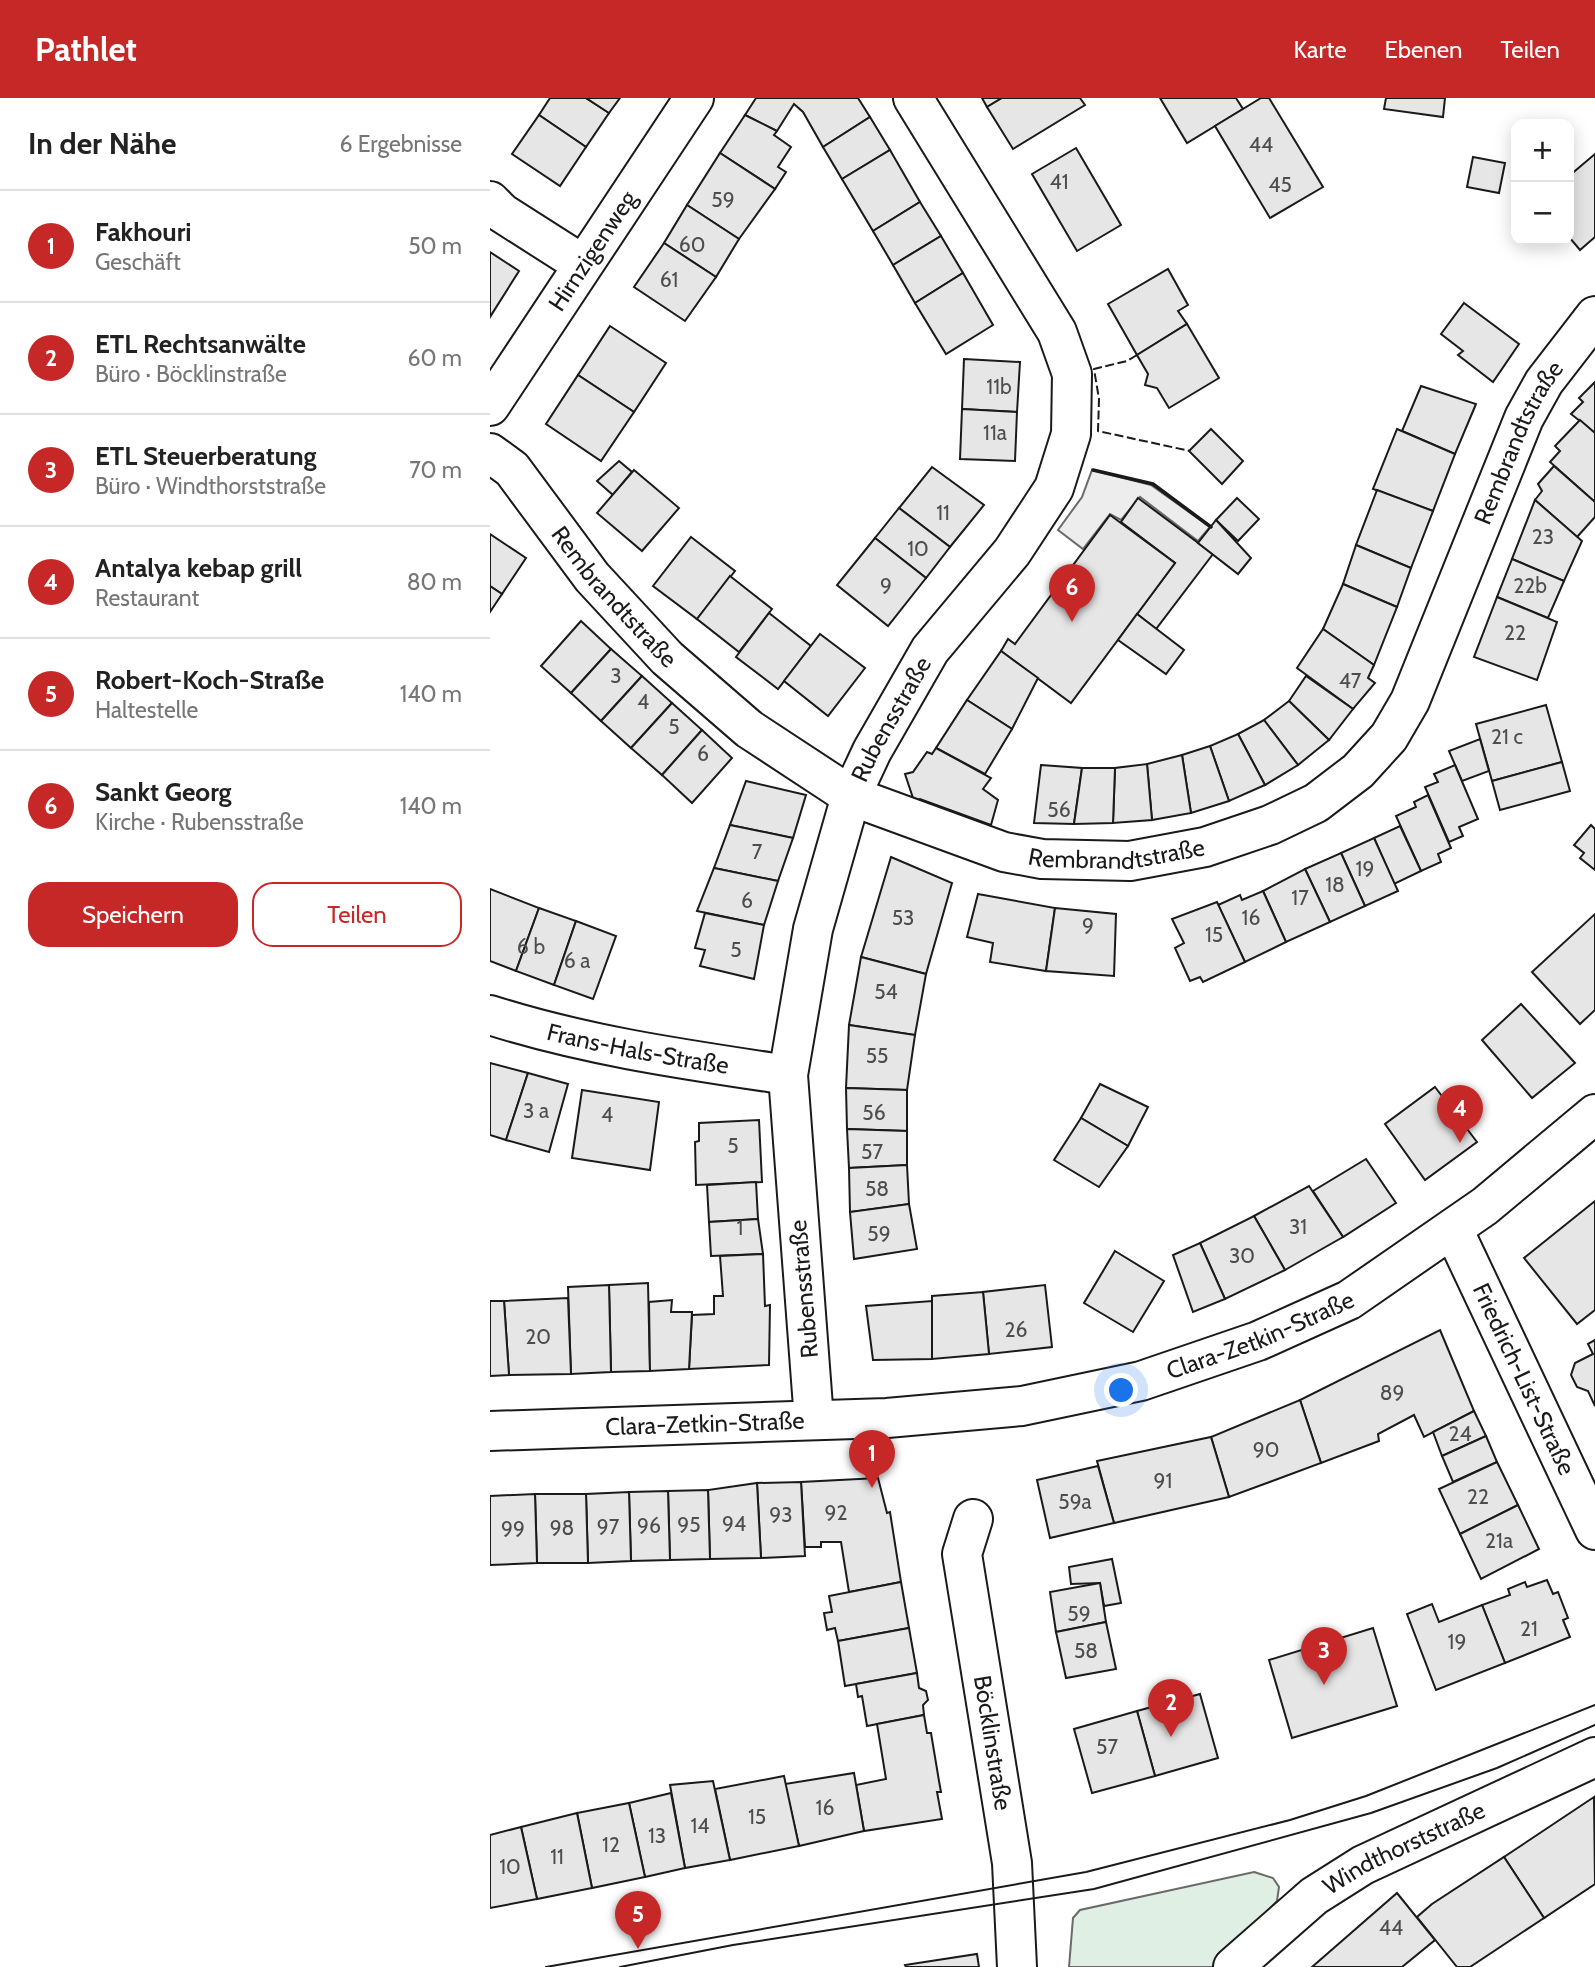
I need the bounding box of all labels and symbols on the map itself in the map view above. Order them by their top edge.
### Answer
house number: 44 [1249,132,1273,157]
house number: 41 [1050,169,1068,194]
house number: 45 [1268,172,1292,197]
street label: Hirnzigenweg [542,184,643,316]
house number: 59 [711,187,735,212]
house number: 60 [679,232,705,257]
house number: 61 [660,267,678,292]
street label: Rembrandtstraße [1468,355,1569,528]
house number: 11b [986,374,1012,399]
house number: 11a [983,420,1007,445]
house number: 11 [936,500,950,525]
street label: Rembrandtstraße [545,520,683,674]
house number: 23 [1532,524,1554,549]
house number: 10 [907,536,929,561]
pin: 6 [1049,564,1095,622]
house number: 9 [880,573,892,598]
house number: 22b [1513,573,1547,598]
house number: 22 [1504,620,1526,645]
street label: Rubensstraße [845,651,937,786]
house number: 3 [610,663,622,688]
house number: 47 [1339,668,1362,693]
house number: 4 [637,689,649,714]
house number: 5 [668,714,680,739]
house number: 21 c [1491,724,1523,749]
house number: 6 [697,741,709,766]
house number: 56 [1047,797,1071,822]
street label: Rembrandtstraße [1026,832,1207,875]
house number: 7 [752,839,763,864]
house number: 19 [1356,856,1374,881]
house number: 18 [1325,872,1345,897]
house number: 17 [1291,885,1309,910]
house number: 6 [741,888,753,913]
house number: 53 [892,905,914,930]
house number: 16 [1242,905,1260,930]
house number: 9 [1082,913,1094,938]
house number: 15 [1205,922,1223,947]
house number: 6 b [517,934,545,959]
house number: 5 [730,937,742,962]
house number: 6 a [564,948,590,973]
house number: 54 [874,979,898,1004]
street label: Frans-Hals-Straße [544,1017,731,1080]
house number: 55 [866,1043,888,1068]
pin: 4 [1437,1085,1483,1143]
house number: 3 a [523,1098,549,1123]
house number: 56 [862,1100,886,1125]
house number: 4 [601,1102,613,1127]
house number: 5 [727,1133,739,1158]
house number: 57 [861,1139,883,1164]
house number: 58 [865,1176,889,1201]
house number: 31 [1289,1214,1307,1239]
house number: 1 [737,1215,743,1240]
street label: Rubensstraße [783,1219,824,1359]
house number: 59 [867,1221,891,1246]
house number: 30 [1229,1243,1255,1268]
street label: Friedrich-List-Straße [1467,1279,1582,1479]
street label: Clara-Zetkin-Straße [1163,1285,1358,1385]
house number: 26 [1005,1317,1028,1342]
house number: 20 [525,1324,551,1349]
your location [1104,1373,1138,1407]
house number: 89 [1380,1380,1404,1405]
street label: Clara-Zetkin-Straße [605,1406,805,1441]
house number: 24 [1448,1421,1472,1446]
pin: 1 [849,1430,895,1488]
house number: 90 [1253,1437,1279,1462]
house number: 91 [1154,1468,1172,1493]
house number: 22 [1467,1484,1489,1509]
house number: 59a [1058,1489,1092,1514]
house number: 92 [825,1500,847,1525]
house number: 93 [769,1502,793,1527]
house number: 94 [722,1511,746,1536]
house number: 95 [677,1512,701,1537]
house number: 96 [637,1513,661,1538]
house number: 97 [597,1514,620,1539]
house number: 98 [550,1515,574,1540]
house number: 99 [501,1516,525,1541]
house number: 21a [1485,1528,1513,1553]
house number: 59 [1067,1601,1091,1626]
house number: 21 [1520,1616,1538,1641]
pin: 3 [1301,1627,1347,1685]
house number: 19 [1448,1629,1466,1654]
house number: 58 [1074,1638,1098,1663]
street label: Böcklinstraße [968,1673,1018,1812]
pin: 2 [1148,1679,1194,1737]
house number: 57 [1096,1734,1118,1759]
house number: 16 [816,1795,834,1820]
street label: Windthorststraße [1317,1795,1489,1901]
house number: 15 [748,1804,766,1829]
house number: 14 [691,1813,709,1838]
house number: 13 [648,1823,666,1848]
house number: 12 [602,1832,620,1857]
house number: 11 [550,1844,564,1869]
house number: 10 [499,1854,521,1879]
pin: 5 [615,1891,661,1949]
house number: 44 [1379,1915,1403,1940]

